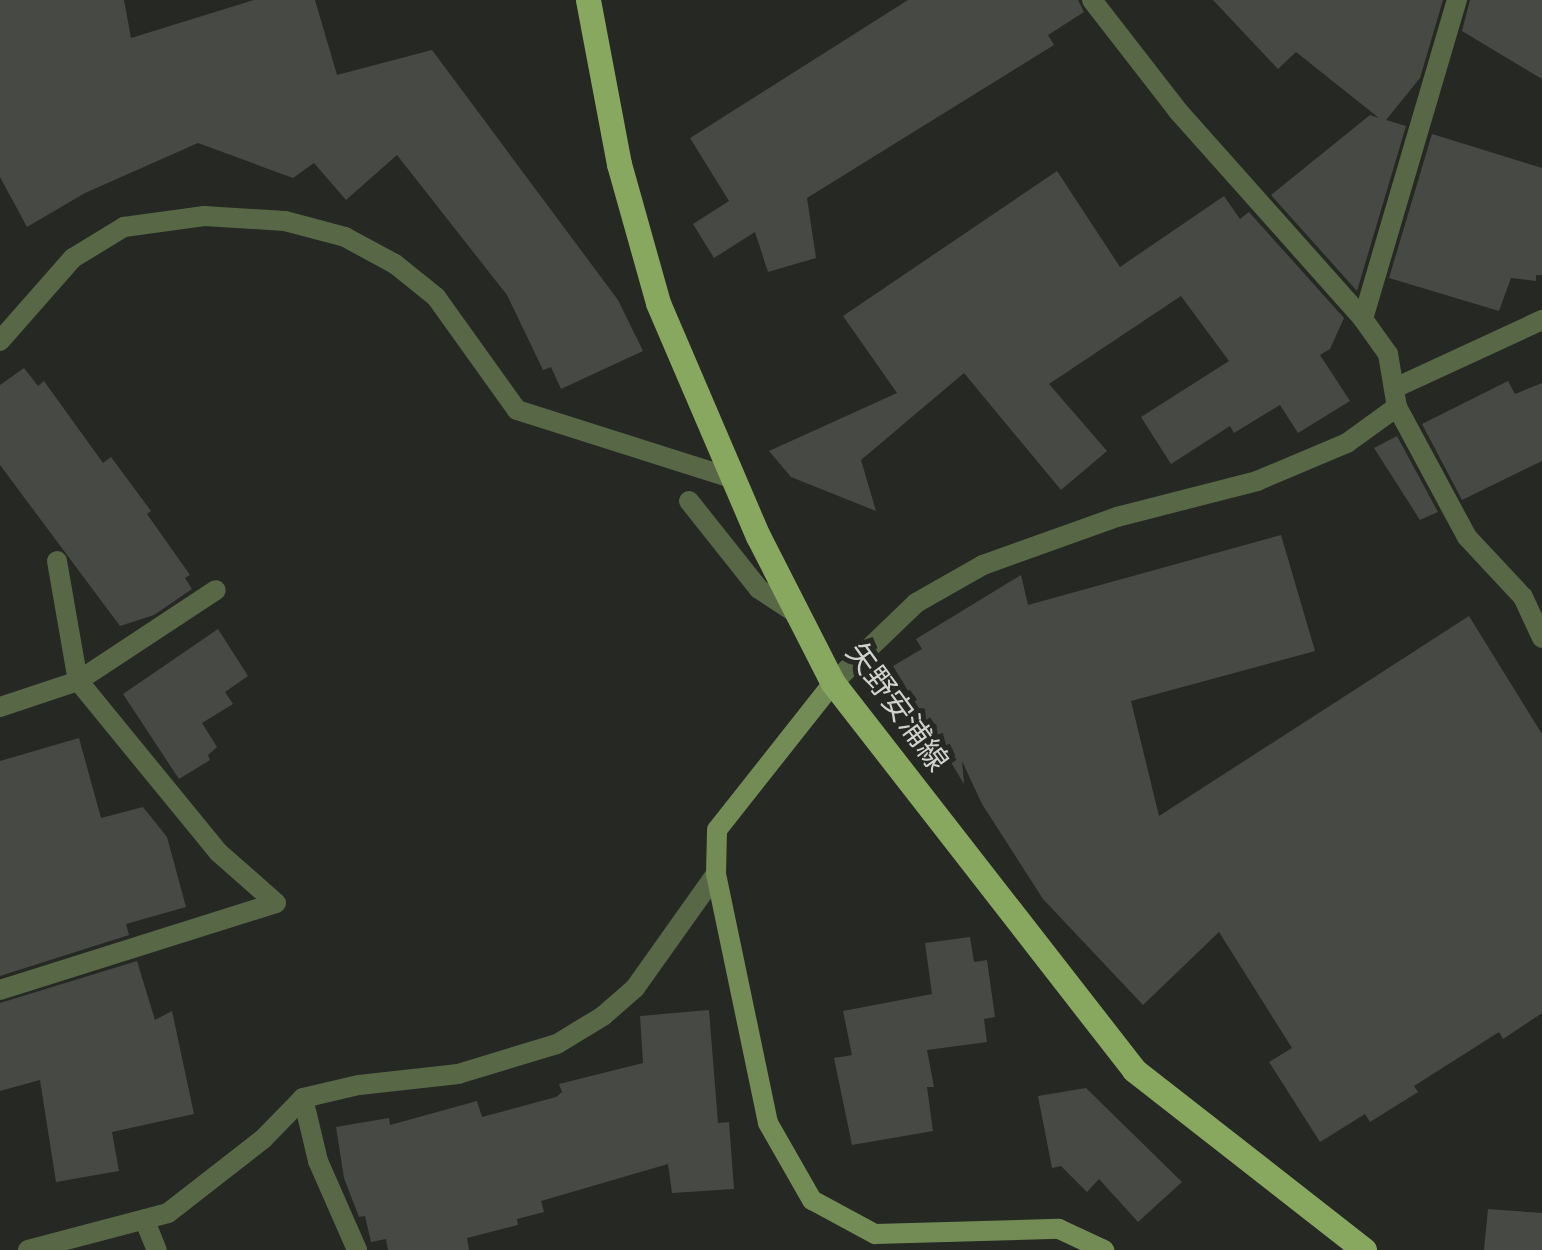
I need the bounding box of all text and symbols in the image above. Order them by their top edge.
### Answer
street label: 矢野安浦線 [838,636,956,778]

